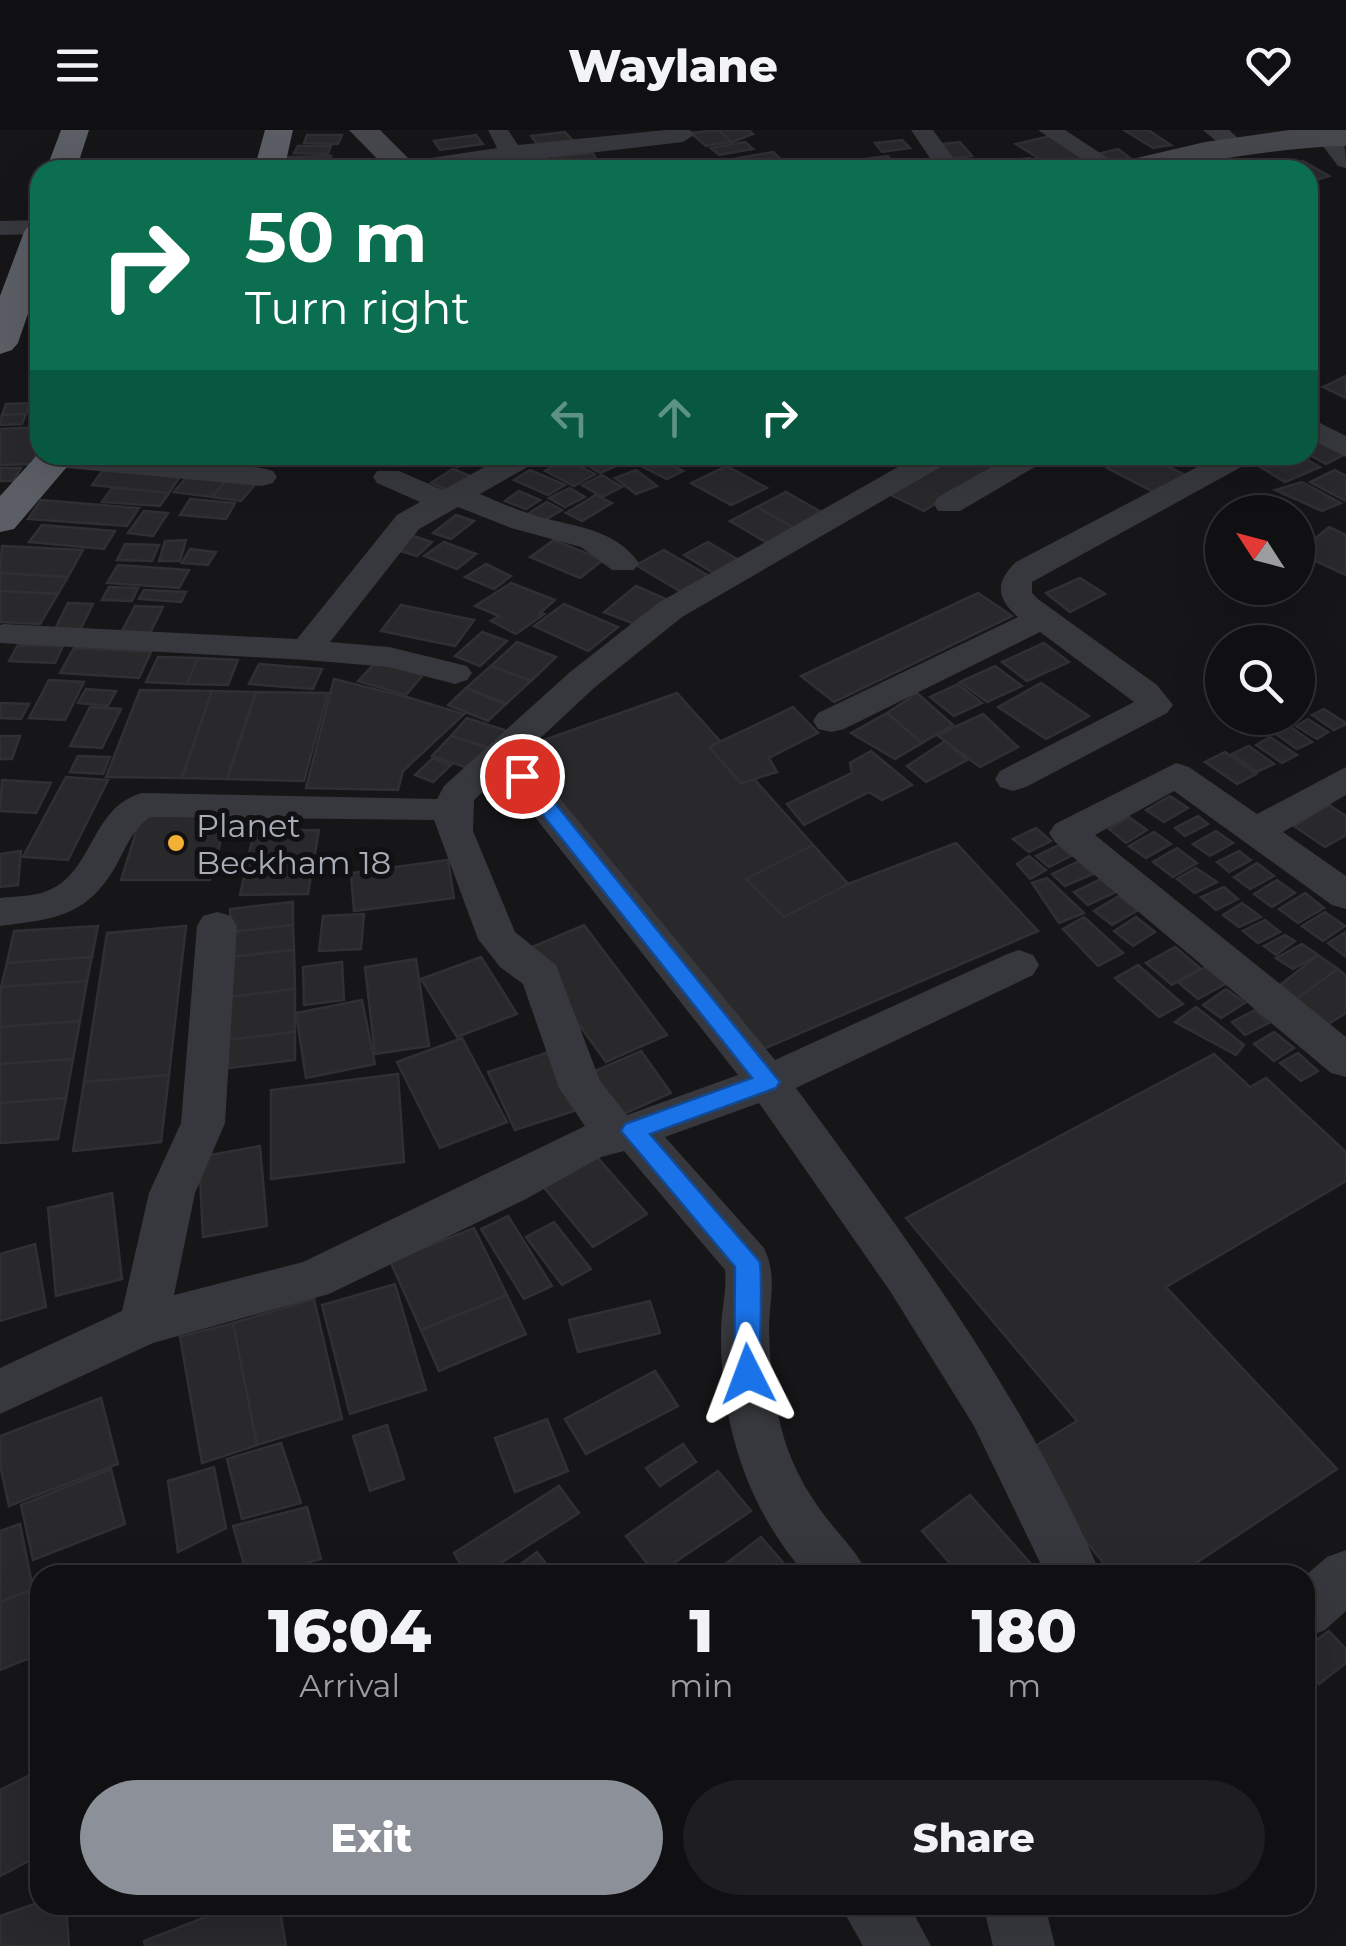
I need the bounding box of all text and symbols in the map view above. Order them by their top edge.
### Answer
icon: menu [50,38,105,93]
text: Waylane [568,38,778,93]
icon: heart [1241,38,1296,93]
text: 50 m [245,194,427,280]
icon: right [80,200,210,330]
text: Turn right [245,280,470,335]
icon: left [542,390,597,445]
icon: ahead [647,390,702,445]
icon: right [752,390,807,445]
north arrow [1205,495,1315,605]
map controls [1205,495,1315,735]
button: search [1205,625,1315,735]
pin [480,734,565,819]
icon: arrive [495,749,550,804]
place label: Planet Beckham 18 [196,806,391,882]
marker: Planet Beckham 18 [165,832,187,854]
position arrow [696,1322,800,1426]
text: 16:04 [268,1594,431,1667]
text: 1 [689,1594,714,1667]
text: 180 [971,1594,1077,1667]
text: Arrival [299,1666,400,1705]
text: min [669,1666,733,1705]
text: m [1007,1666,1041,1705]
button: Exit [80,1780,663,1895]
button: Share [683,1780,1265,1895]

